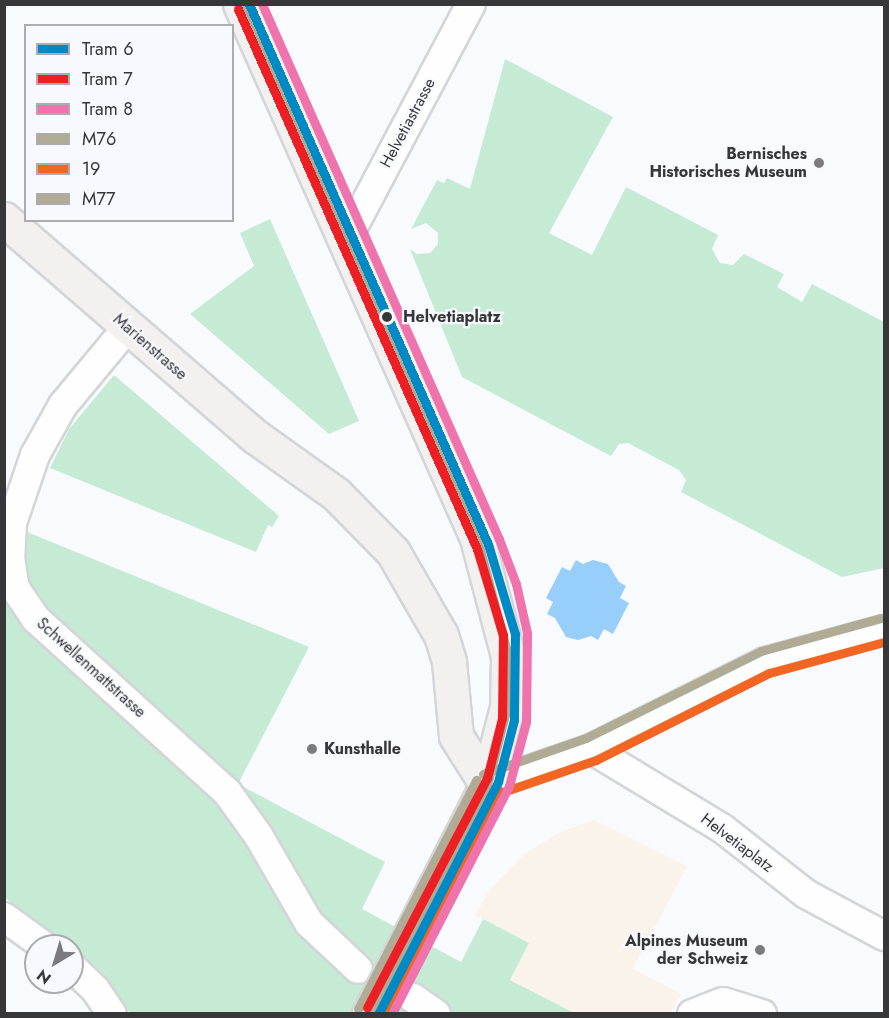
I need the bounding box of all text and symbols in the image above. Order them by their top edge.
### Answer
legend [24,24,234,222]
text: Tram 6 [82,36,134,62]
text: Tram 7 [82,66,133,92]
street label: Helvetiastrasse [376,75,440,171]
text: Tram 8 [82,96,133,122]
text: M76 [82,126,116,152]
place label: Bernisches Historisches Museum [649,144,807,182]
text: 19 [82,156,100,182]
marker: Bernisches Historisches Museum [812,156,826,170]
text: M77 [82,186,115,212]
marker: Helvetiaplatz [376,306,398,328]
place label: Helvetiaplatz [403,307,501,327]
street label: Marienstrasse [109,310,191,384]
street label: Schwellenmattstrasse [33,614,149,722]
place label: Kunsthalle [324,739,401,759]
marker: Kunsthalle [305,742,319,756]
street label: Helvetiaplatz [697,810,777,876]
place label: Alpines Museum der Schweiz [625,931,748,969]
north arrow [24,934,84,994]
marker: Alpines Museum der Schweiz [753,943,767,957]
text: N [32,964,56,990]

